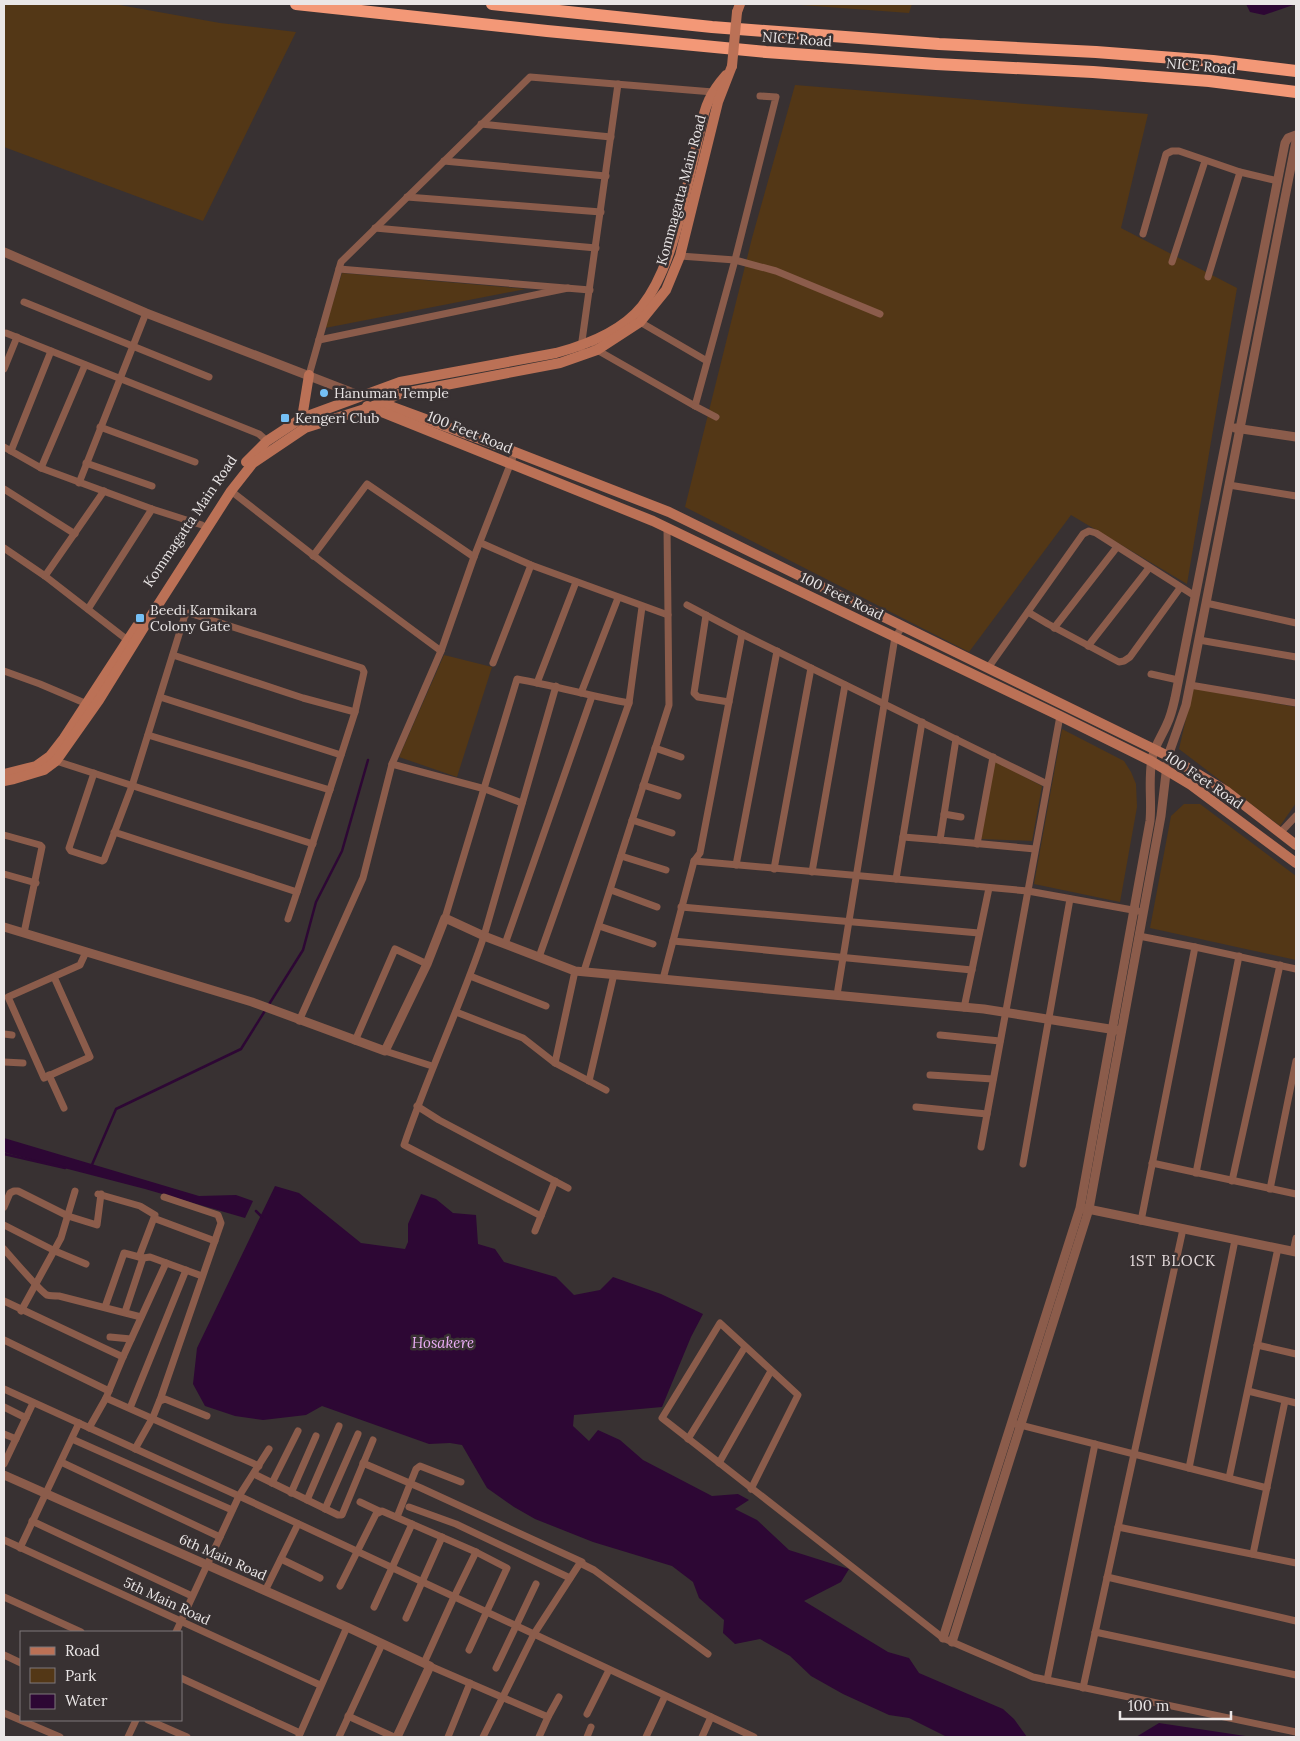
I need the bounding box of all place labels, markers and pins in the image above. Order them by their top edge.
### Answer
place label: Hanuman Temple [334,384,449,402]
marker: Hanuman Temple [318,387,330,399]
place label: Kengeri Club [295,409,379,427]
marker: Kengeri Club [279,412,291,424]
place label: Beedi Karmikara Colony Gate [150,601,257,635]
marker: Beedi Karmikara Colony Gate [134,612,146,624]

